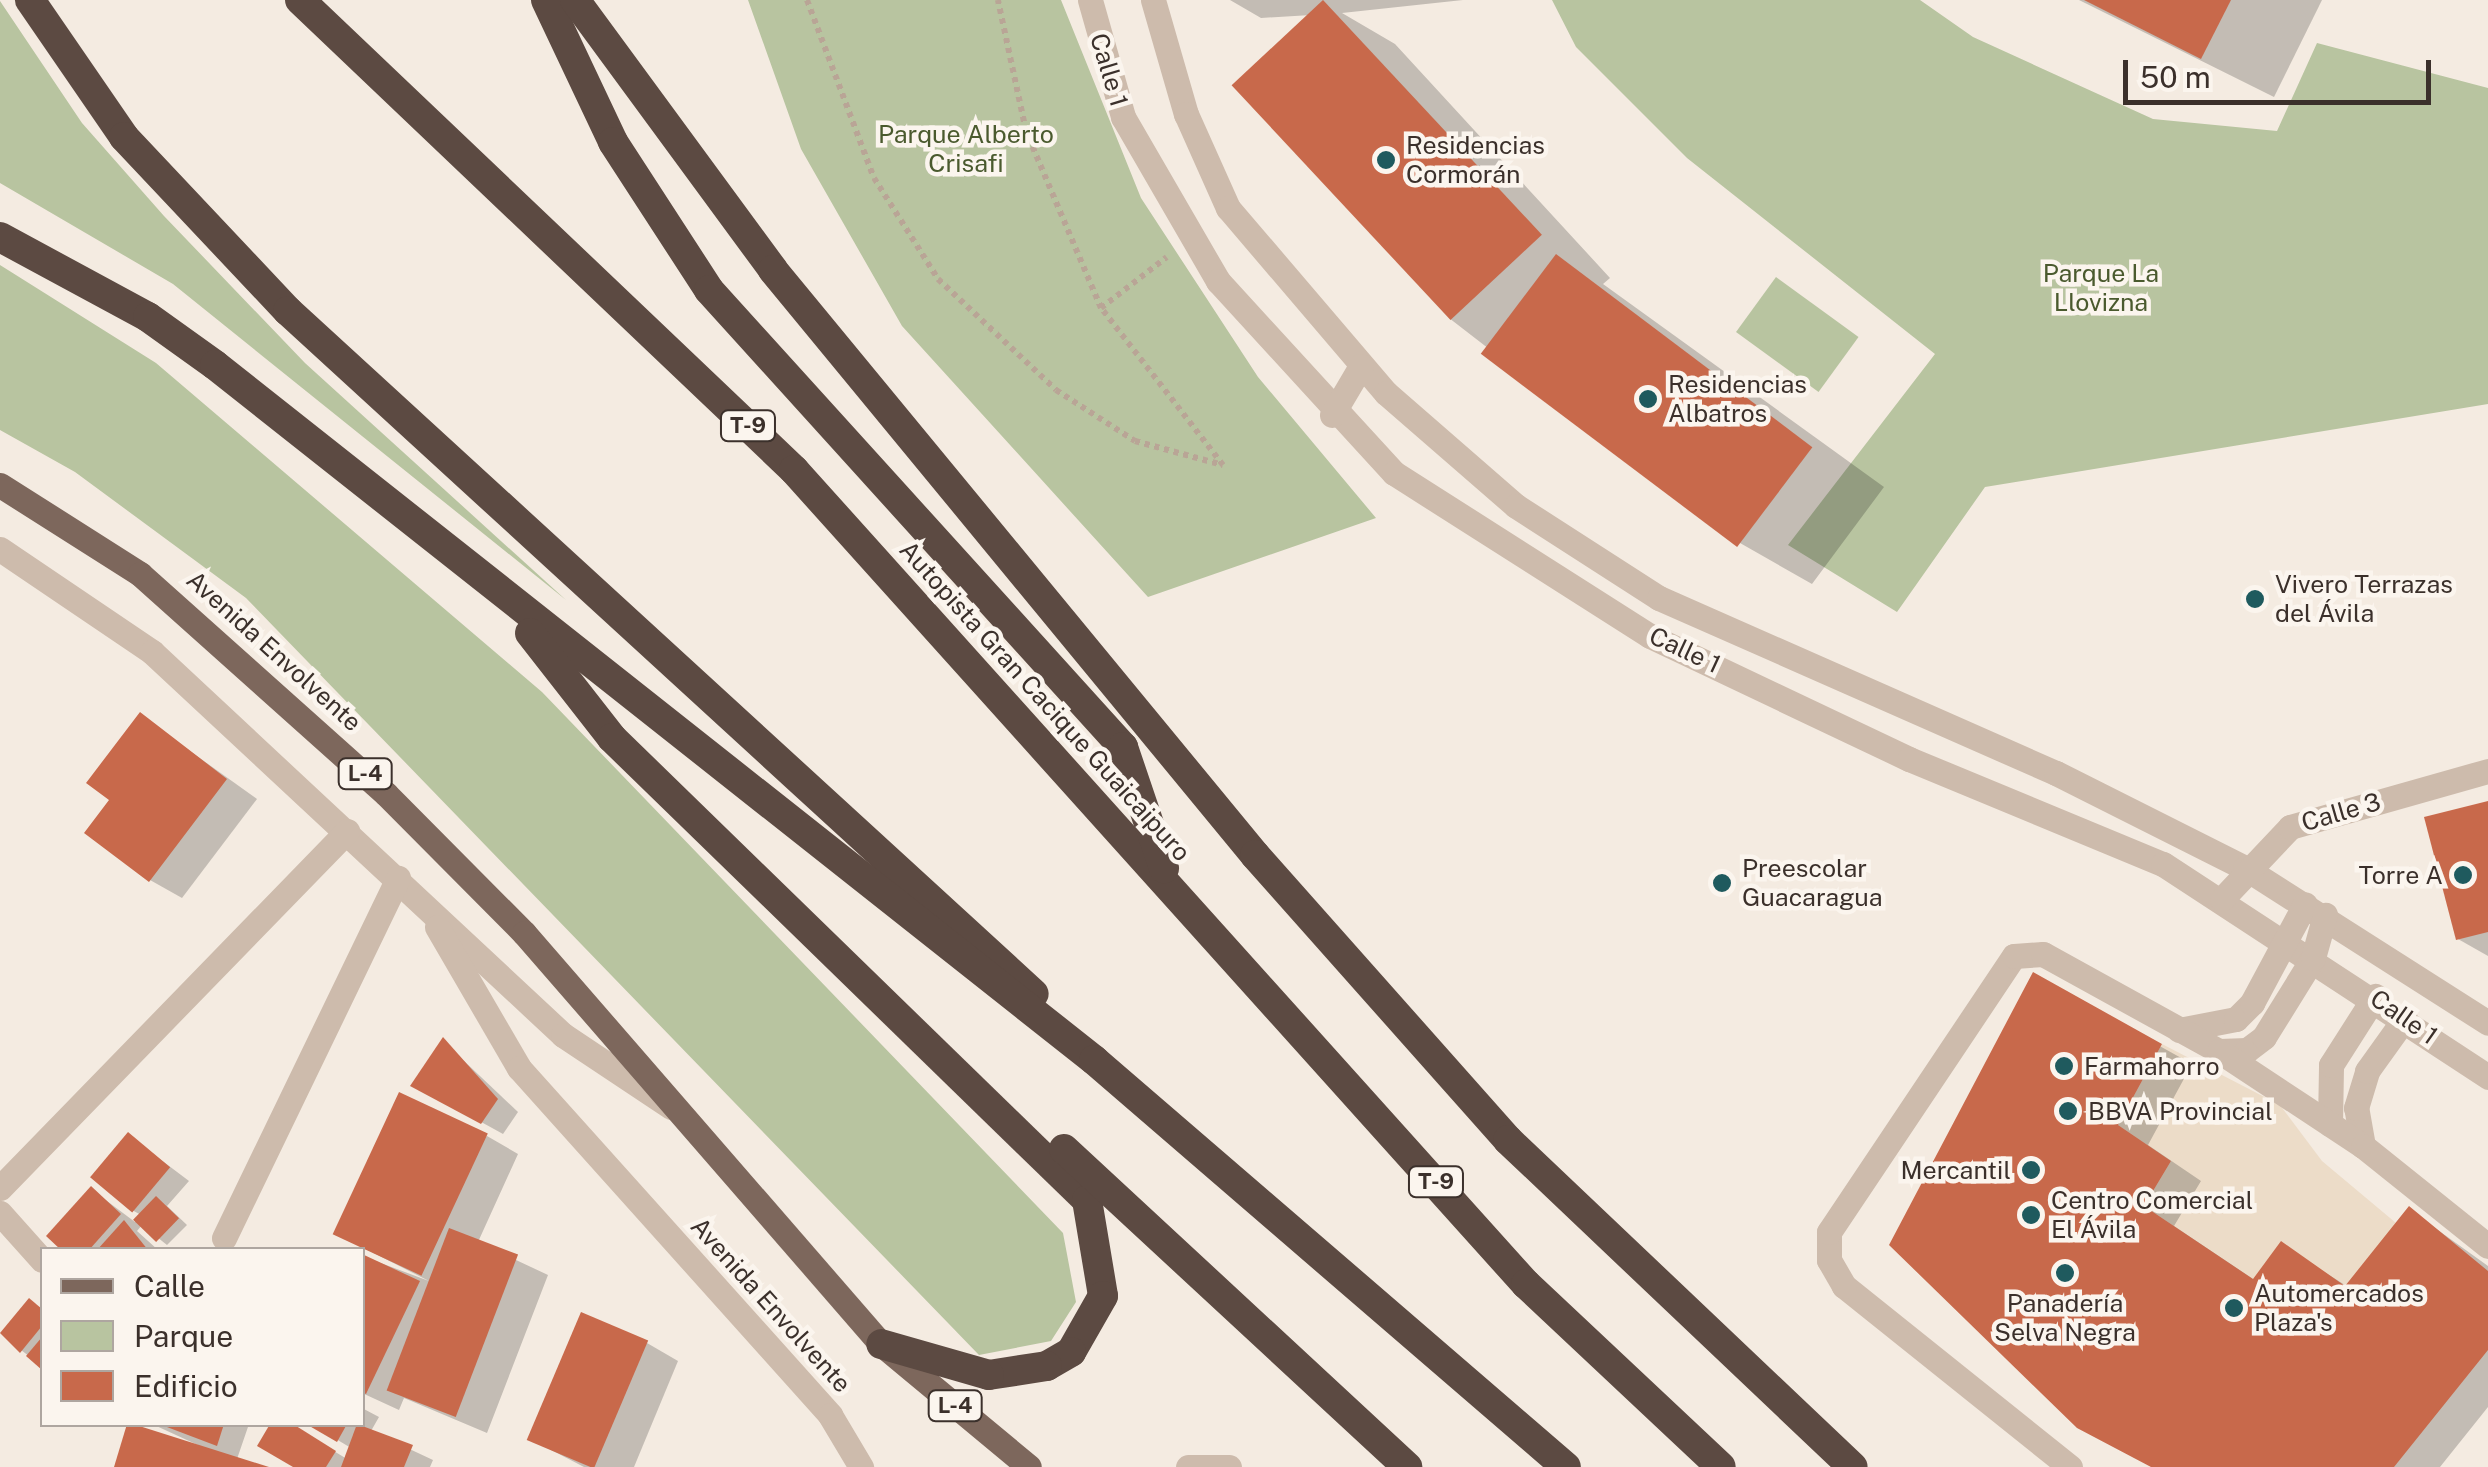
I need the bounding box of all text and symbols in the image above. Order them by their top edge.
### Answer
street label: Calle 1 [1084,30,1134,110]
scale bar [2128,40,2436,102]
text: 50 m [2140,59,2211,95]
park label: Parque Alberto Crisafi [878,120,1054,179]
place label: Residencias Cormorán [1406,131,1545,190]
marker: Residencias Cormorán [1375,149,1397,171]
park label: Parque La Llovizna [2043,259,2159,318]
place label: Residencias Albatros [1668,370,1807,429]
marker: Residencias Albatros [1637,388,1659,410]
road number: T-9 [718,409,778,443]
street label: Autopista Gran Cacique Guaicaipuro [893,535,1197,867]
street label: Avenida Envolvente [180,565,368,737]
place label: Vivero Terrazas del Ávila [2275,570,2453,629]
marker: Vivero Terrazas del Ávila [2244,588,2266,610]
street label: Calle 1 [1644,620,1726,680]
road number: L-4 [338,757,392,791]
street label: Calle 3 [2298,786,2384,838]
place label: Preescolar Guacaragua [1742,854,1883,913]
place label: Torre A [2358,860,2443,890]
marker: Torre A [2452,864,2474,886]
marker: Preescolar Guacaragua [1711,872,1733,894]
street label: Calle 1 [2365,983,2443,1051]
place label: Farmahorro [2084,1051,2220,1081]
marker: Farmahorro [2053,1055,2075,1077]
place label: BBVA Provincial [2088,1096,2273,1126]
marker: BBVA Provincial [2057,1100,2079,1122]
place label: Mercantil [1901,1155,2011,1185]
marker: Mercantil [2020,1159,2042,1181]
road number: T-9 [1406,1165,1466,1199]
place label: Centro Comercial El Ávila [2051,1186,2253,1245]
marker: Centro Comercial El Ávila [2020,1204,2042,1226]
street label: Avenida Envolvente [685,1211,857,1399]
legend [40,1247,365,1427]
marker: Panadería Selva Negra [2054,1262,2076,1284]
text: Calle [134,1268,205,1304]
place label: Automercados Plaza's [2254,1279,2424,1338]
place label: Panadería Selva Negra [1994,1289,2136,1348]
marker: Automercados Plaza's [2223,1297,2245,1319]
text: Parque [134,1318,233,1354]
text: Edificio [134,1368,238,1404]
road number: L-4 [928,1389,982,1423]

